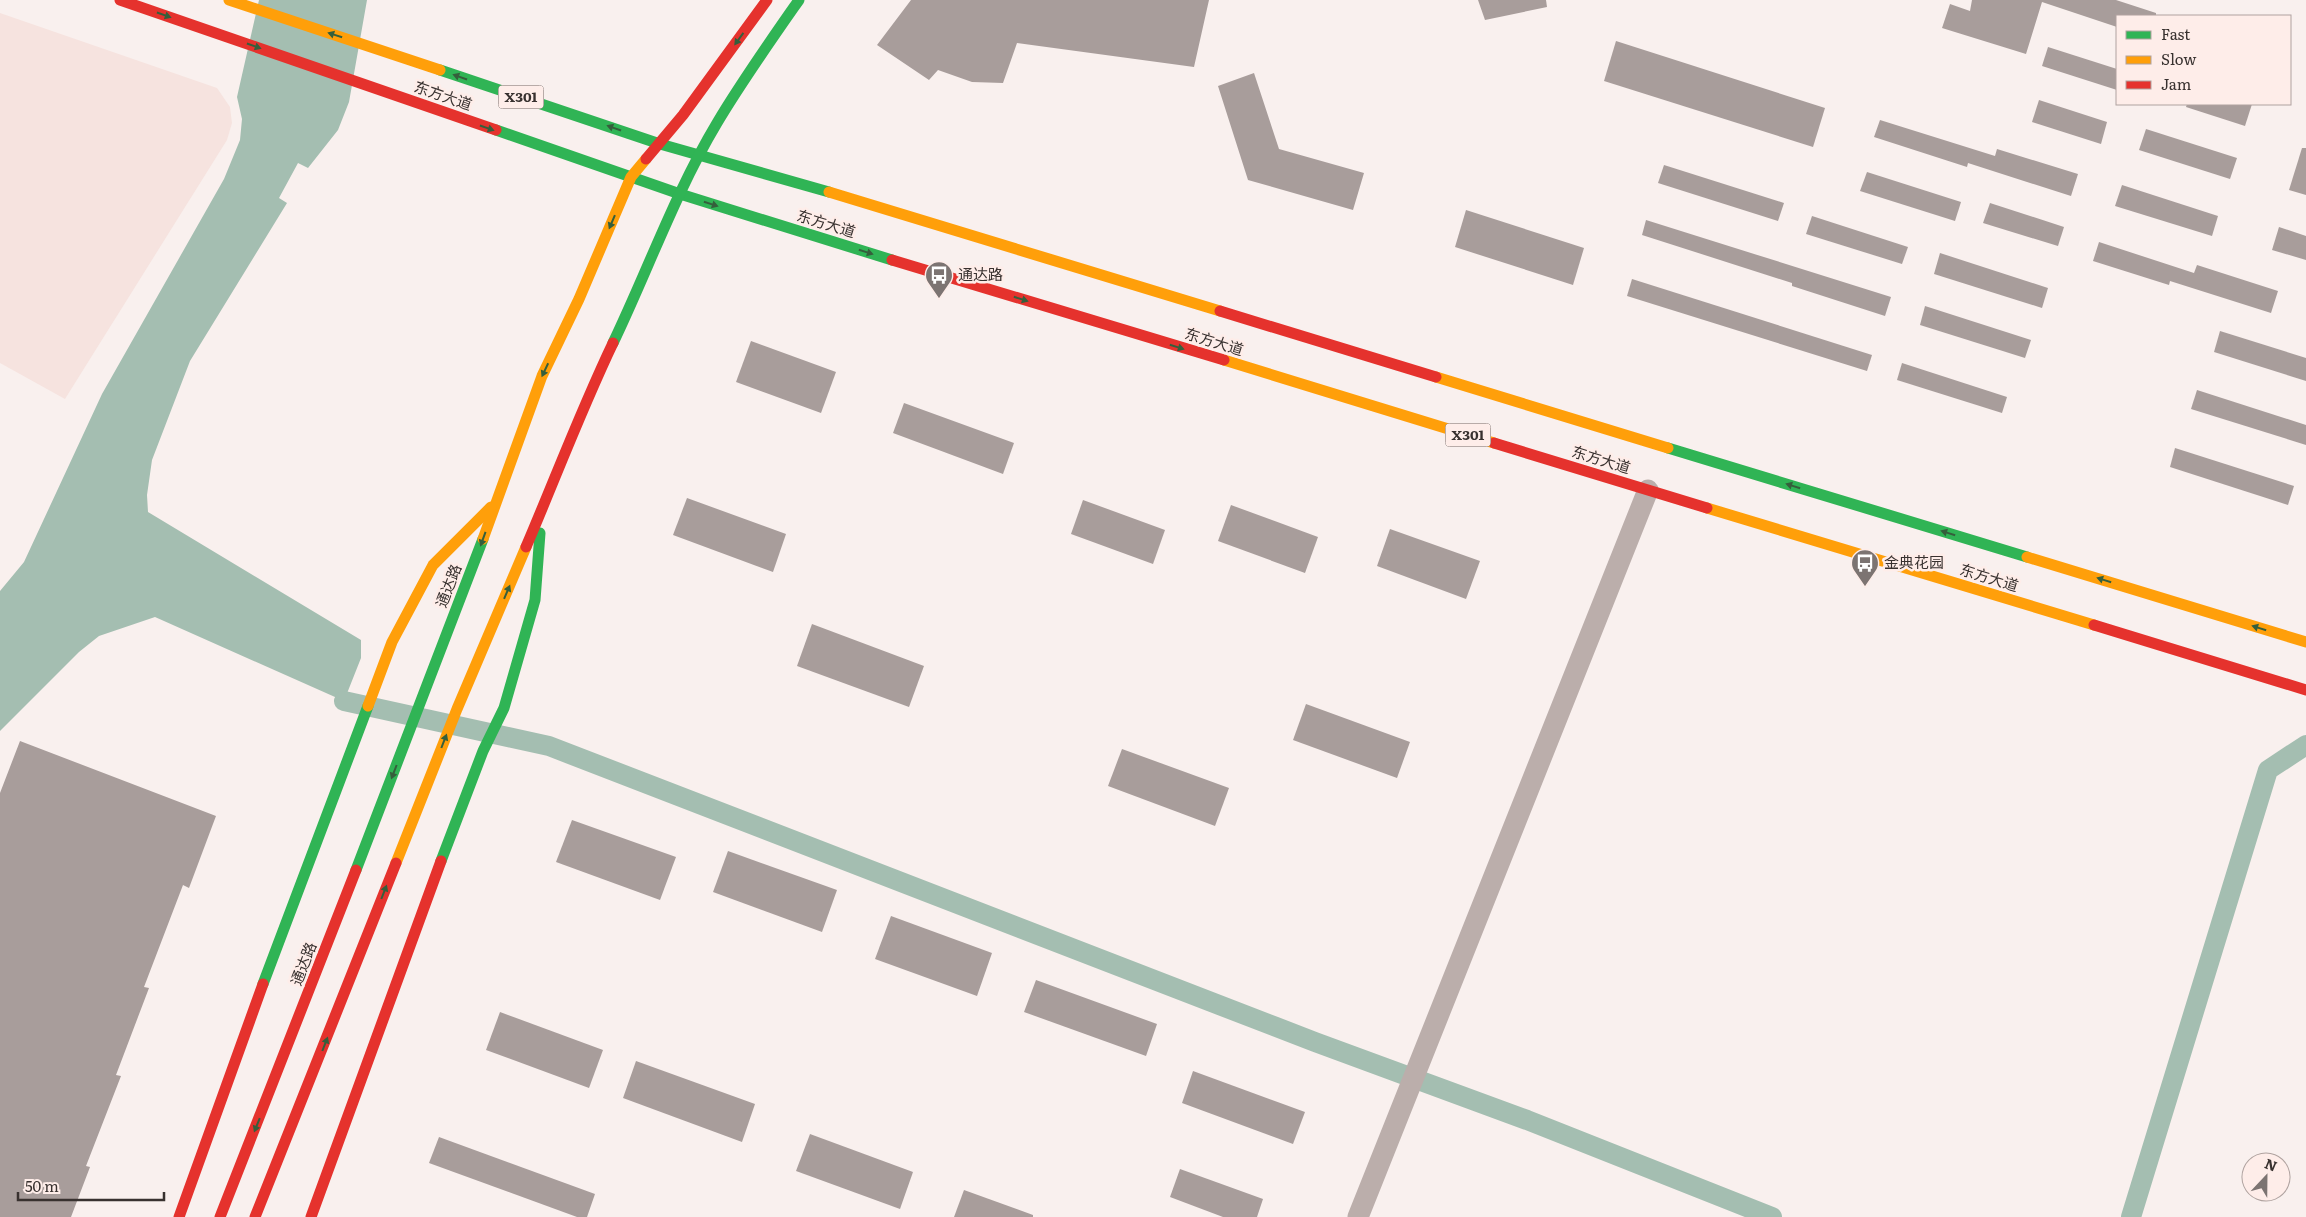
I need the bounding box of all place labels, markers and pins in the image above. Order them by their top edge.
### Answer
bus stop icon: 通达路 [924,260,954,299]
place label: 通达路 [958,262,1003,285]
bus stop icon: 金典花园 [1850,548,1880,587]
place label: 金典花园 [1884,550,1944,573]

